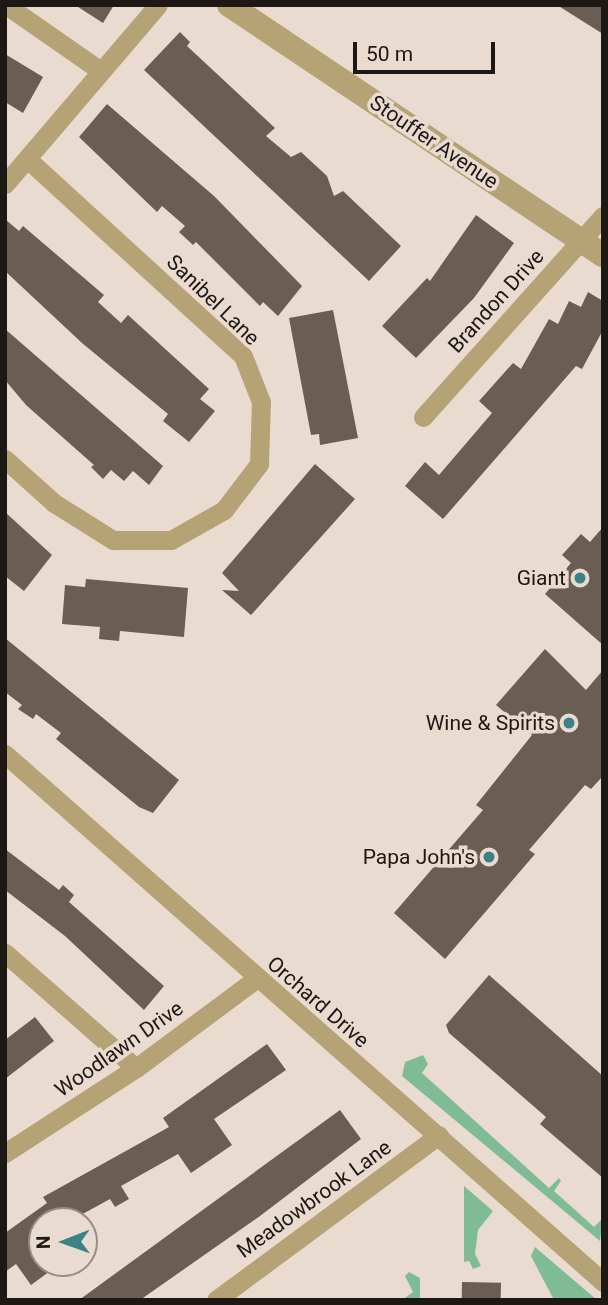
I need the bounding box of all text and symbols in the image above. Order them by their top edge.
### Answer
scale bar [356,28,498,72]
text: 50 m [366,42,413,66]
street label: Stouffer Avenue [365,90,503,194]
street label: Brandon Drive [443,244,549,358]
street label: Sanibel Lane [161,249,265,351]
place label: Giant [517,565,566,591]
marker: Giant [572,570,588,586]
place label: Wine & Spirits [426,710,555,736]
marker: Wine & Spirits [561,715,577,731]
place label: Papa John's [363,844,475,870]
marker: Papa John's [481,849,497,865]
street label: Orchard Drive [262,951,374,1053]
street label: Woodlawn Drive [50,996,188,1102]
street label: Meadowbrook Lane [232,1135,396,1263]
north arrow [28,1207,98,1277]
text: N [32,1235,55,1249]

